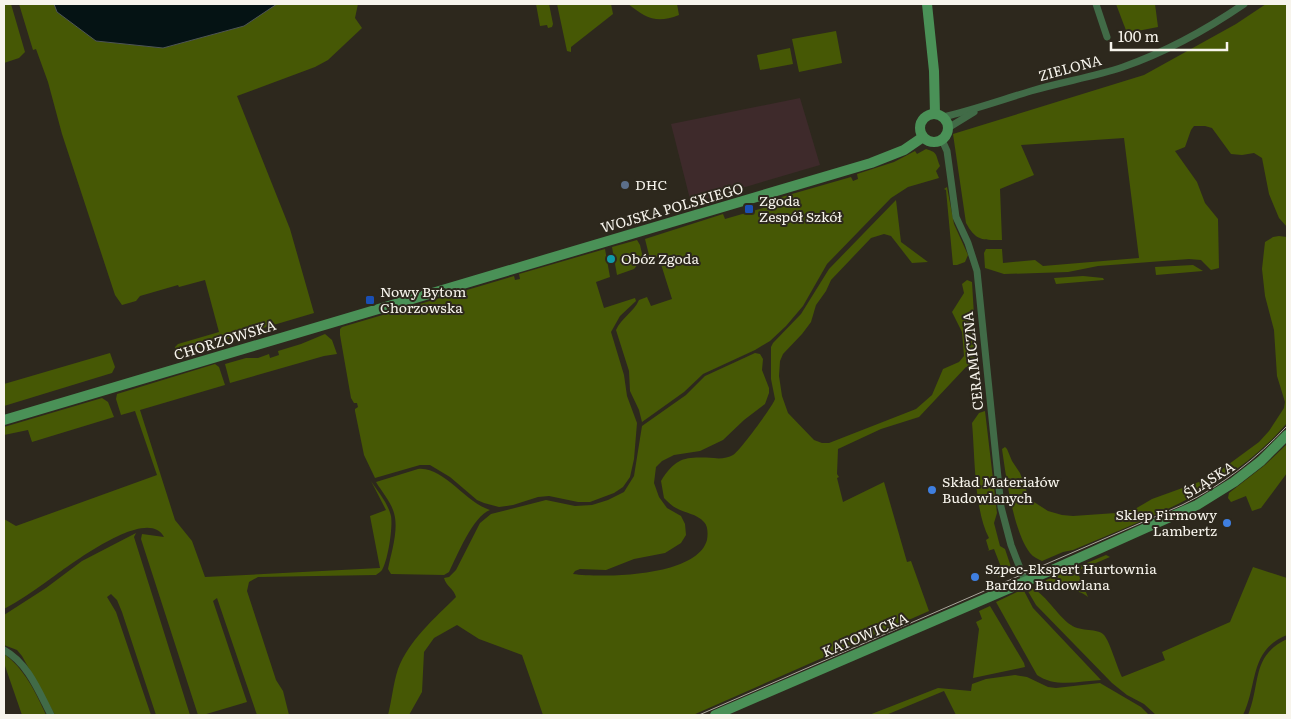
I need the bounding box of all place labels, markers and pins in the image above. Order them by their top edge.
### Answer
place label: DHC [635,174,667,194]
marker: DHC [619,179,631,191]
place label: Zgoda Zespół Szkół [759,190,842,226]
marker: Zgoda Zespół Szkół [743,203,755,215]
place label: Obóz Zgoda [621,248,699,268]
marker: Obóz Zgoda [605,253,617,265]
place label: Nowy Bytom Chorzowska [380,281,467,317]
marker: Nowy Bytom Chorzowska [364,294,376,306]
place label: Skład Materiałów Budowlanych [942,471,1060,507]
marker: Skład Materiałów Budowlanych [926,484,938,496]
place label: Sklep Firmowy Lambertz [1116,504,1218,540]
marker: Sklep Firmowy Lambertz [1221,517,1233,529]
place label: Szpec-Ekspert Hurtownia Bardzo Budowlana [985,558,1157,594]
marker: Szpec-Ekspert Hurtownia Bardzo Budowlana [969,571,981,583]

